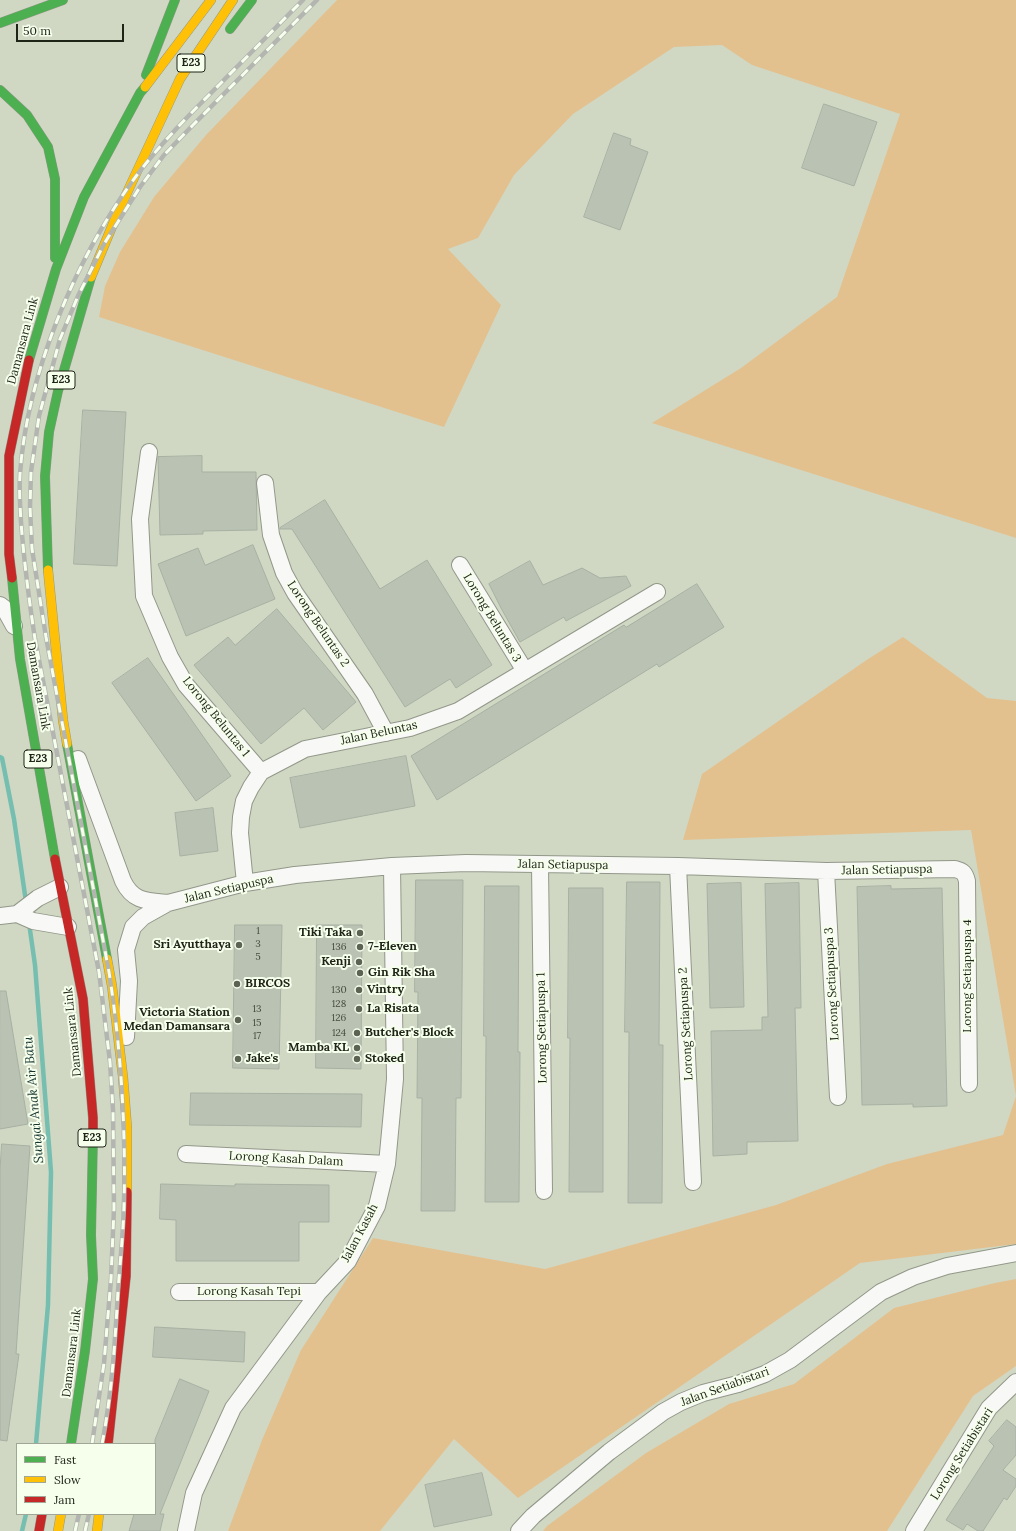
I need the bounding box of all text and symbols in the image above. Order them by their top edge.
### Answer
scale bar [18,16,126,42]
text: 50 m [23,23,51,38]
road number: E23 [177,54,205,72]
street label: Damansara Link [4,296,42,386]
road number: E23 [47,371,75,389]
street label: Lorong Beluntas 3 [460,571,524,665]
street label: Lorong Beluntas 2 [284,578,352,670]
street label: Damansara Link [23,641,53,731]
street label: Lorong Beluntas 1 [179,674,253,760]
street label: Jalan Beluntas [339,718,419,748]
road number: E23 [24,750,52,768]
street label: Jalan Setiapuspa [517,857,609,873]
street label: Jalan Setiapuspa [841,862,933,878]
street label: Jalan Setiapuspa [183,872,275,906]
street label: Lorong Setiapuspa 4 [961,919,975,1033]
house number: 1 [256,925,260,937]
place label: Tiki Taka [299,926,352,940]
street label: Lorong Setiapuspa 3 [822,927,842,1041]
marker: Tiki Taka [355,928,365,938]
place label: Sri Ayutthaya [153,938,231,952]
house number: 3 [255,938,261,950]
marker: Sri Ayutthaya [234,940,244,950]
place label: 7-Eleven [368,940,417,954]
house number: 136 [332,941,346,953]
marker: 7-Eleven [355,942,365,952]
house number: 5 [255,951,261,963]
place label: Kenji [321,955,351,969]
marker: Kenji [354,957,364,967]
place label: Gin Rik Sha [368,966,435,980]
street label: Lorong Setiapuspa 2 [676,967,696,1081]
marker: Gin Rik Sha [355,968,365,978]
street label: Lorong Setiapuspa 1 [534,972,550,1084]
place label: BIRCOS [245,977,290,991]
marker: BIRCOS [232,979,242,989]
place label: Vintry [367,983,404,997]
house number: 130 [331,984,347,996]
marker: Vintry [354,985,364,995]
street label: Damansara Link [61,987,85,1077]
house number: 128 [332,998,346,1010]
place label: La Risata [367,1002,419,1016]
house number: 13 [252,1003,262,1015]
marker: La Risata [354,1004,364,1014]
place label: Victoria Station Medan Damansara [124,1006,230,1034]
house number: 126 [332,1012,346,1024]
marker: Victoria Station Medan Damansara [233,1015,243,1025]
house number: 15 [252,1017,262,1029]
place label: Butcher's Block [365,1026,454,1040]
house number: 124 [332,1027,346,1039]
marker: Butcher's Block [352,1028,362,1038]
house number: 17 [253,1030,261,1042]
water label: Sungai Anak Air Batu [21,1036,47,1164]
place label: Mamba KL [288,1041,349,1055]
marker: Mamba KL [352,1043,362,1053]
place label: Jake's [246,1052,278,1066]
place label: Stoked [365,1052,404,1066]
marker: Jake's [233,1054,243,1064]
marker: Stoked [352,1054,362,1064]
road number: E23 [78,1129,106,1147]
street label: Lorong Kasah Dalam [228,1149,344,1169]
street label: Jalan Kasah [339,1201,381,1265]
street label: Lorong Kasah Tepi [197,1285,301,1299]
street label: Damansara Link [59,1308,85,1398]
street label: Jalan Setiabistari [679,1364,771,1410]
street label: Lorong Setiabistari [928,1405,996,1503]
legend [16,1443,156,1515]
text: Fast [54,1452,77,1467]
text: Slow [54,1472,81,1487]
text: Jam [54,1492,75,1507]

